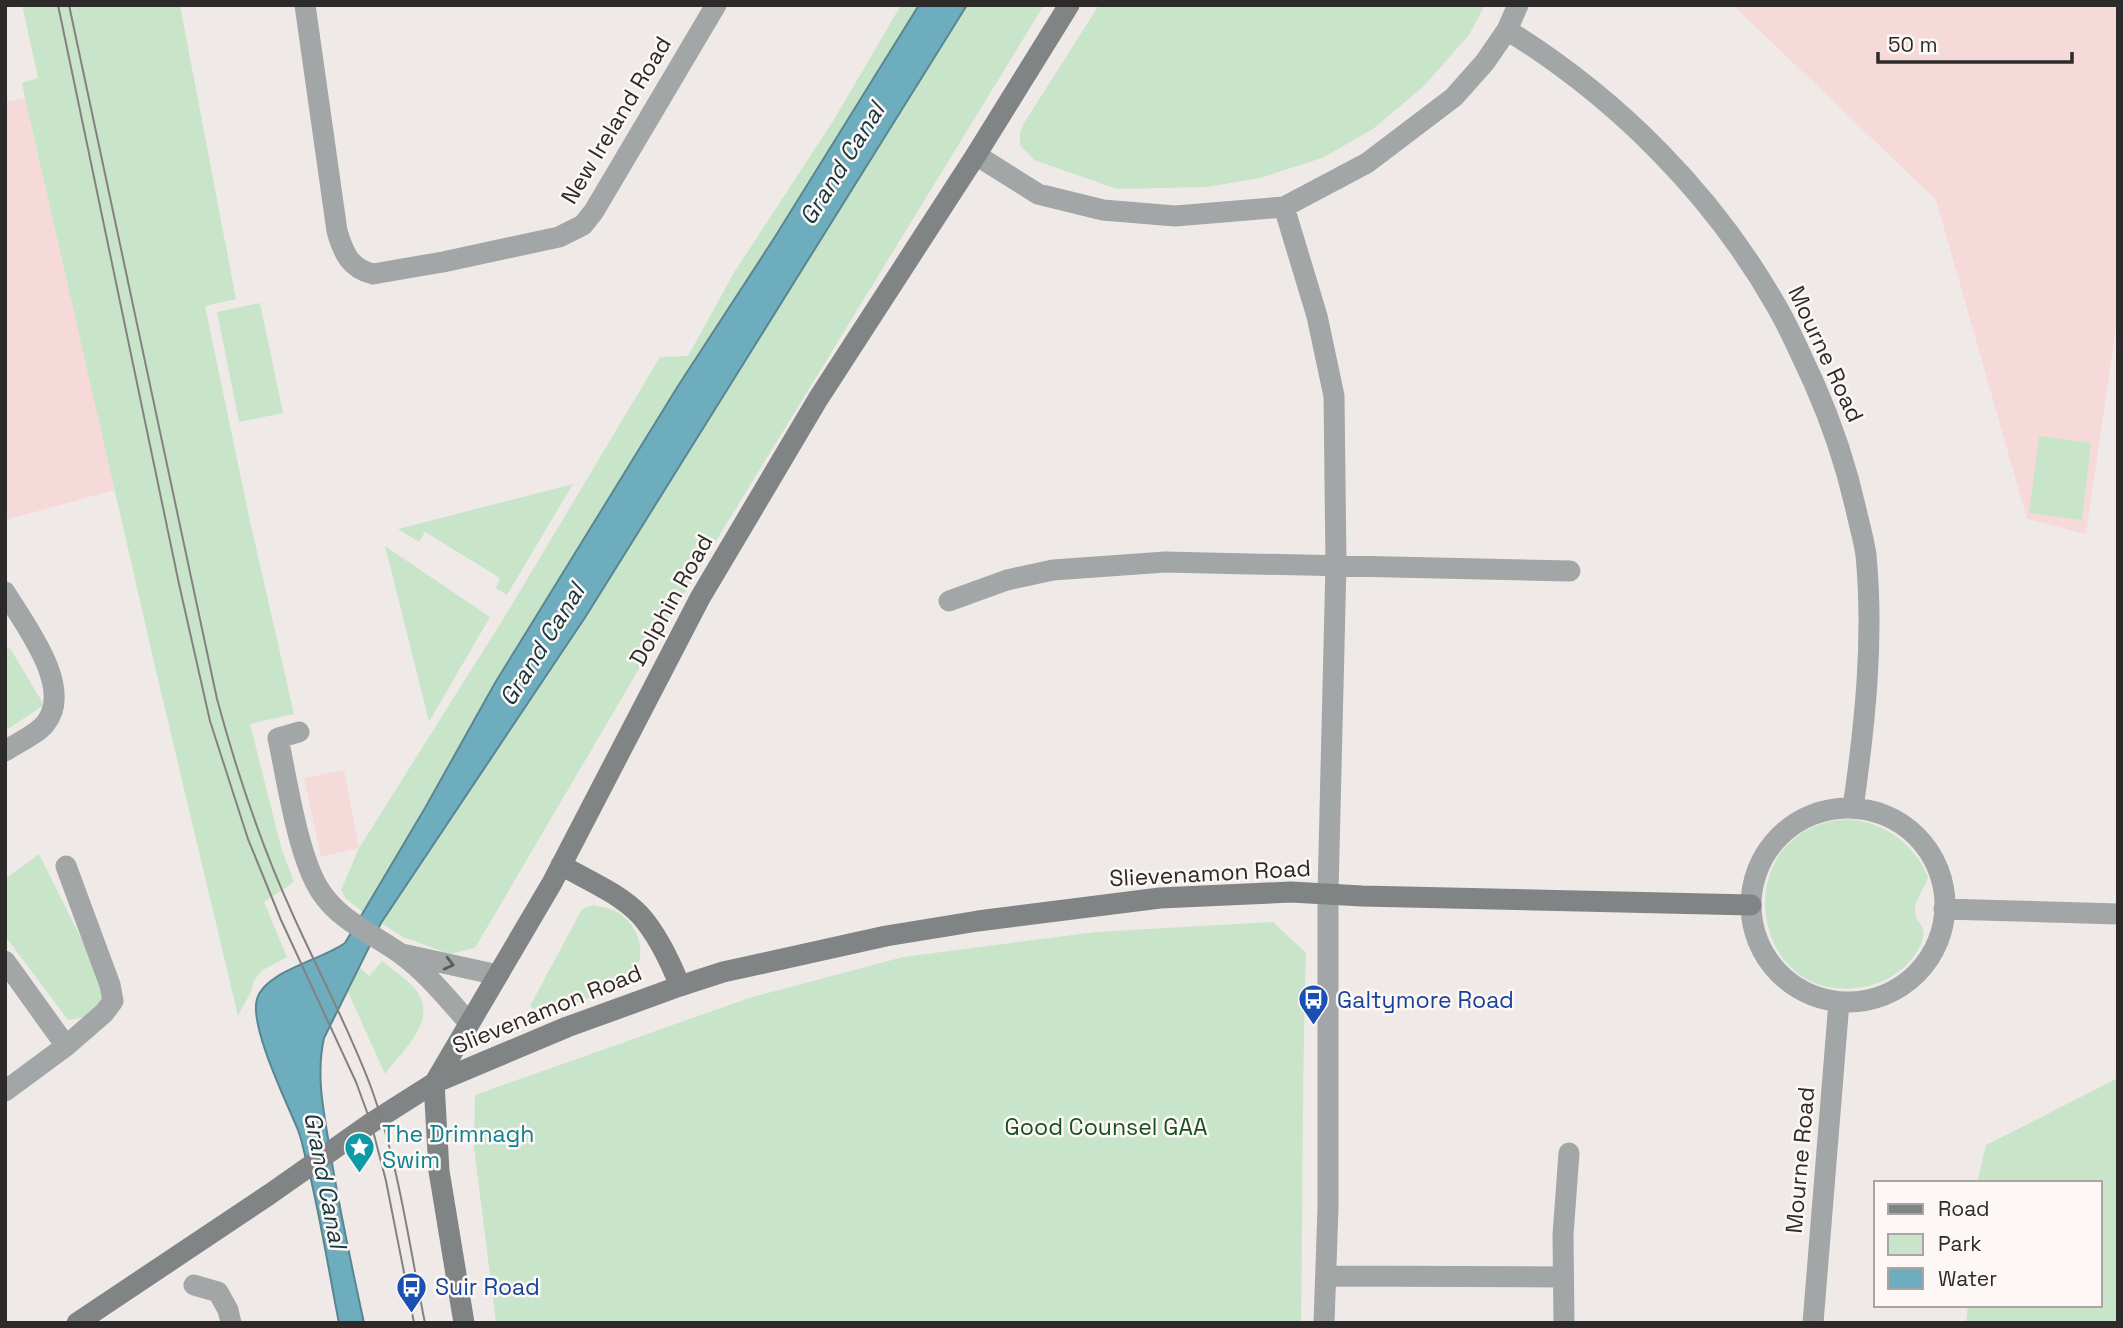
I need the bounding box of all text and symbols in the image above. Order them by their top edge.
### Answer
scale bar [1878,21,2072,65]
street label: New Ireland Road [554,31,678,209]
text: 50 m [1888,31,1938,58]
water label: Grand Canal [792,94,893,231]
street label: Mourne Road [1781,281,1871,427]
street label: Dolphin Road [622,529,720,671]
water label: Grand Canal [492,575,593,712]
street label: Slievenamon Road [1108,853,1312,893]
one-way arrow [443,956,455,970]
street label: Slievenamon Road [448,957,646,1061]
bus stop icon: Galtymore Road [1297,983,1331,1027]
place label: Galtymore Road [1337,985,1514,1015]
street label: Mourne Road [1779,1086,1821,1234]
water label: Grand Canal [297,1109,354,1254]
park label: Good Counsel GAA [1005,1112,1207,1142]
place label: The Drimnagh Swim [382,1119,534,1175]
place icon: The Drimnagh Swim [342,1130,376,1174]
legend [1874,1181,2102,1307]
text: Road [1938,1195,1990,1222]
text: Park [1938,1230,1982,1257]
text: Water [1938,1265,1997,1292]
bus stop icon: Suir Road [395,1270,429,1314]
place label: Suir Road [435,1272,540,1302]

